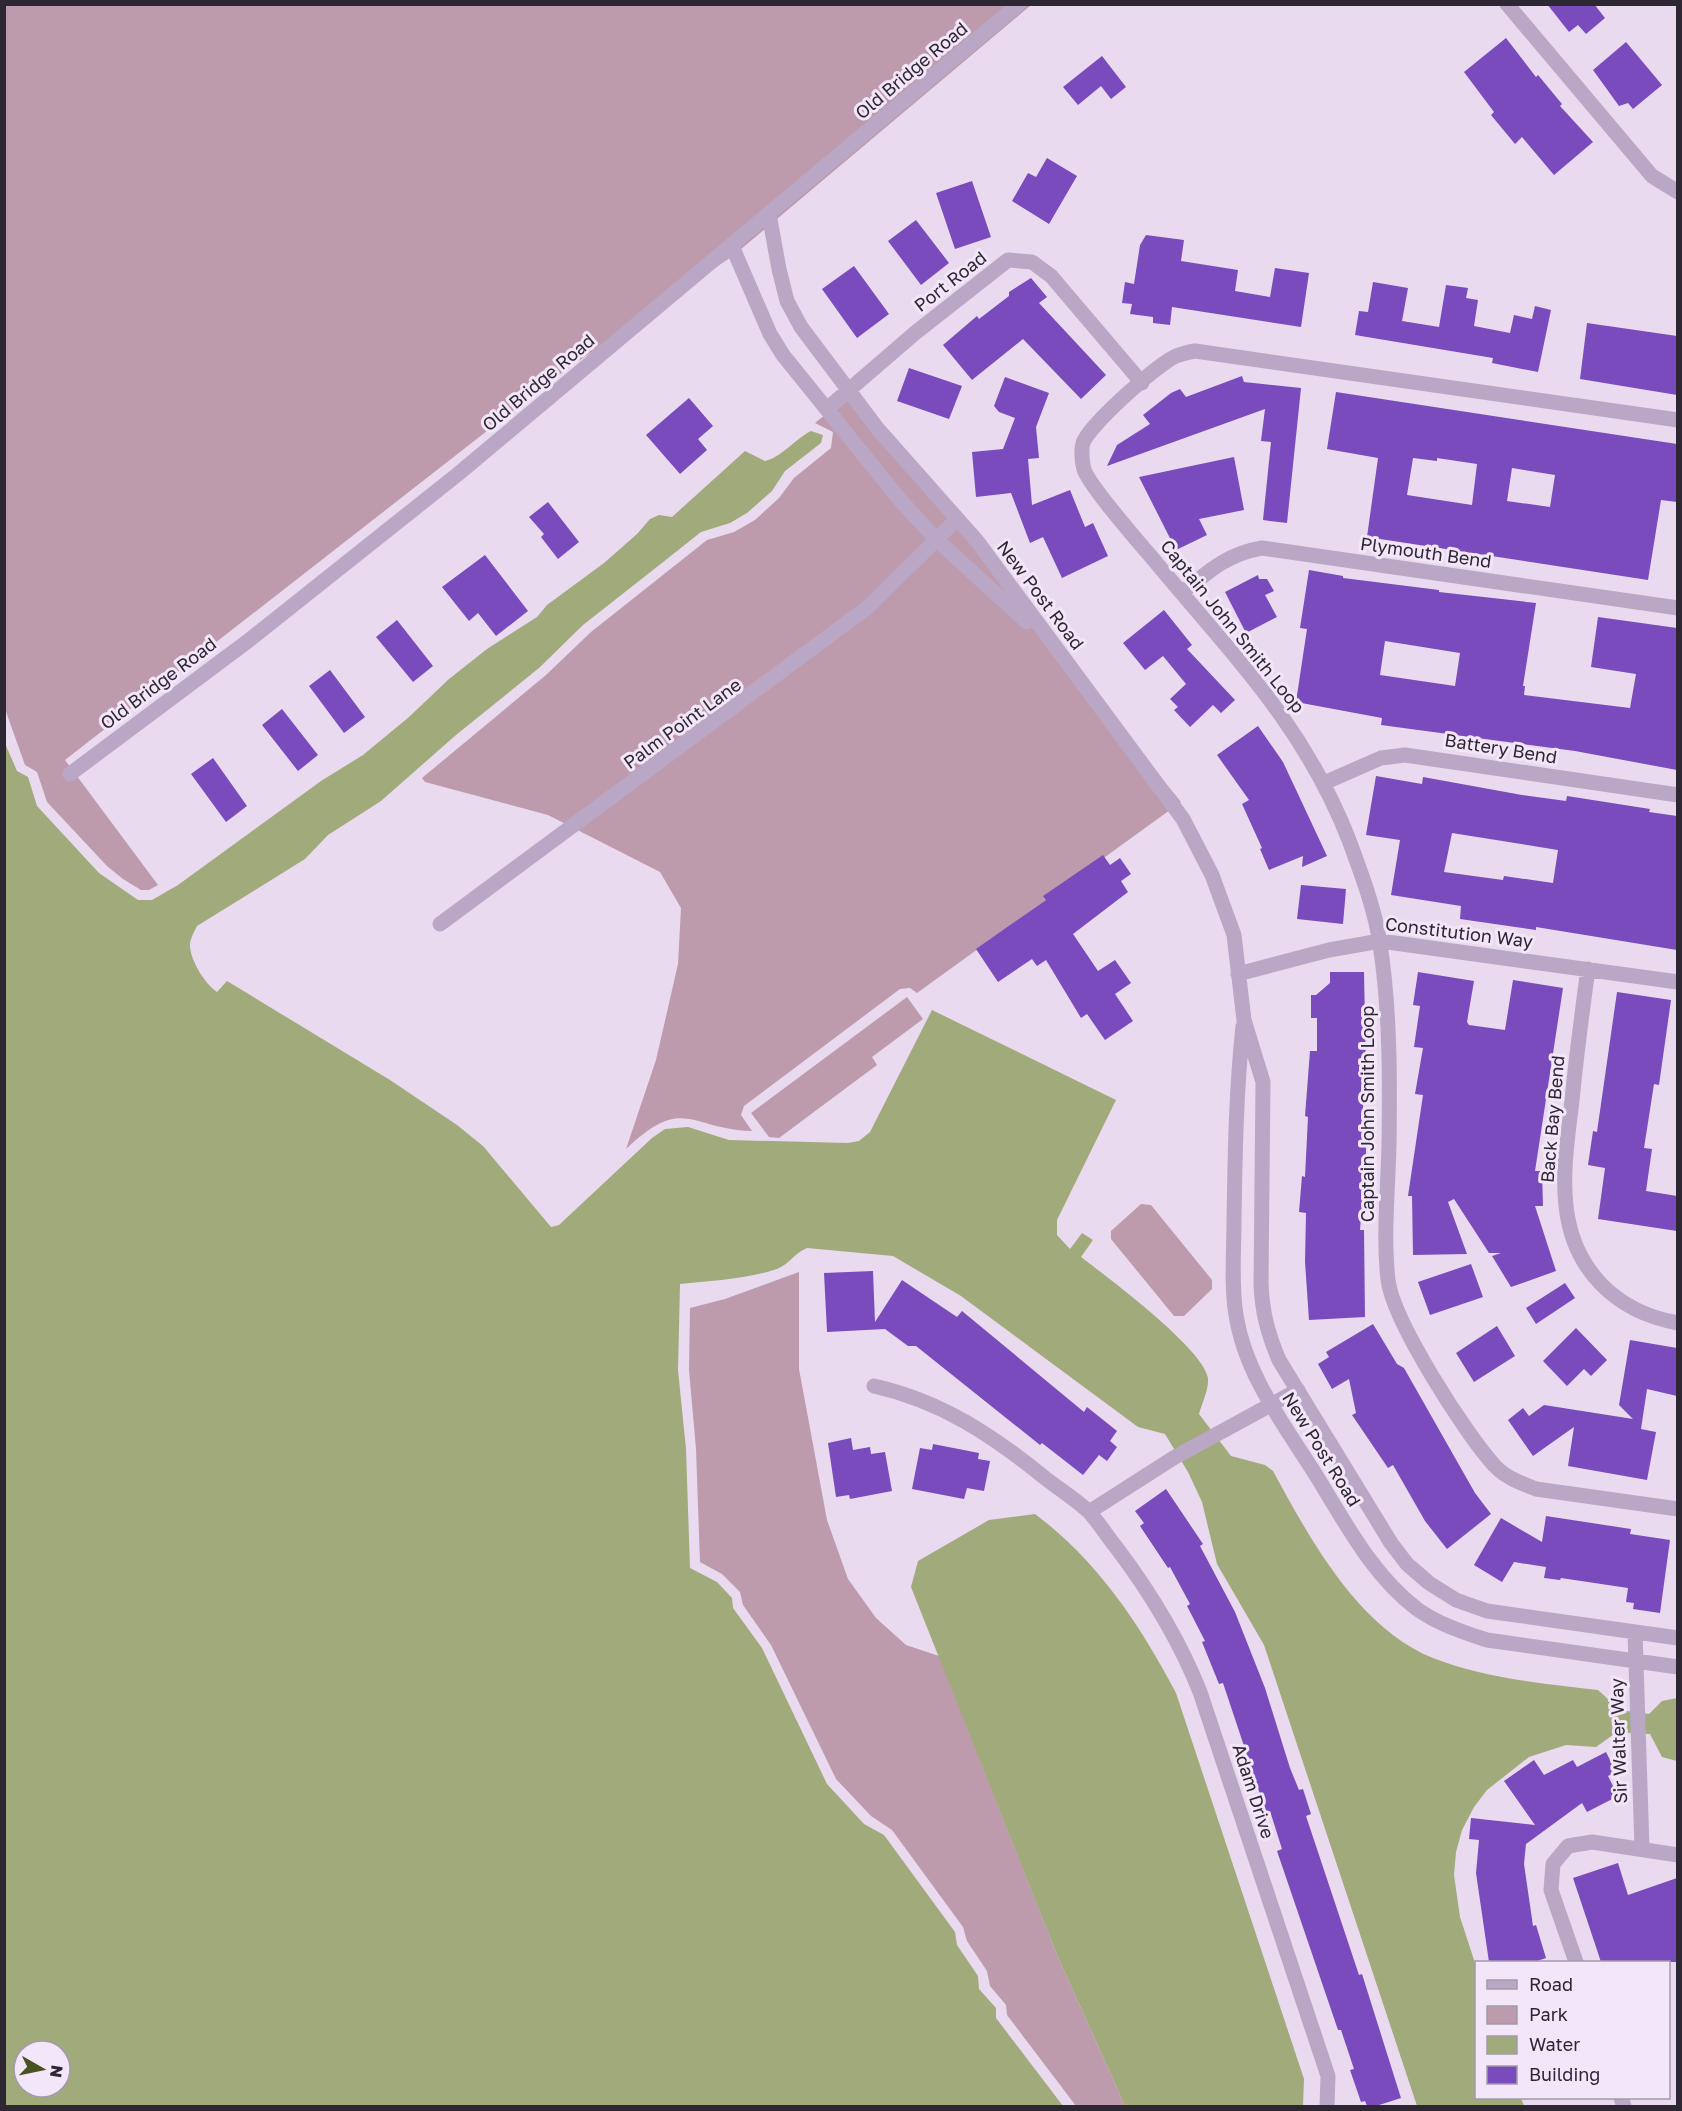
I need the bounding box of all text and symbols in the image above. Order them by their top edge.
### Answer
street label: Old Bridge Road [850,17,972,123]
street label: Port Road [910,246,990,316]
street label: Old Bridge Road [477,329,599,435]
street label: Plymouth Bend [1359,532,1493,572]
street label: Captain John Smith Loop [1156,535,1310,717]
street label: New Post Road [993,536,1089,654]
street label: Old Bridge Road [96,632,220,734]
street label: Palm Point Lane [619,673,745,773]
street label: Battery Bend [1443,728,1559,768]
street label: Constitution Way [1384,912,1534,952]
street label: Captain John Smith Loop [1356,1006,1378,1222]
street label: Back Bay Bend [1535,1054,1569,1184]
street label: New Post Road [1278,1388,1366,1510]
street label: Sir Walter Way [1605,1678,1631,1804]
street label: Adam Drive [1228,1741,1280,1841]
legend [1475,1961,1670,2099]
text: Road [1529,1973,1573,1995]
text: Park [1529,2003,1568,2025]
text: Water [1529,2033,1580,2055]
north arrow [12,2039,72,2099]
text: Building [1529,2063,1600,2085]
text: N [46,2064,68,2079]

